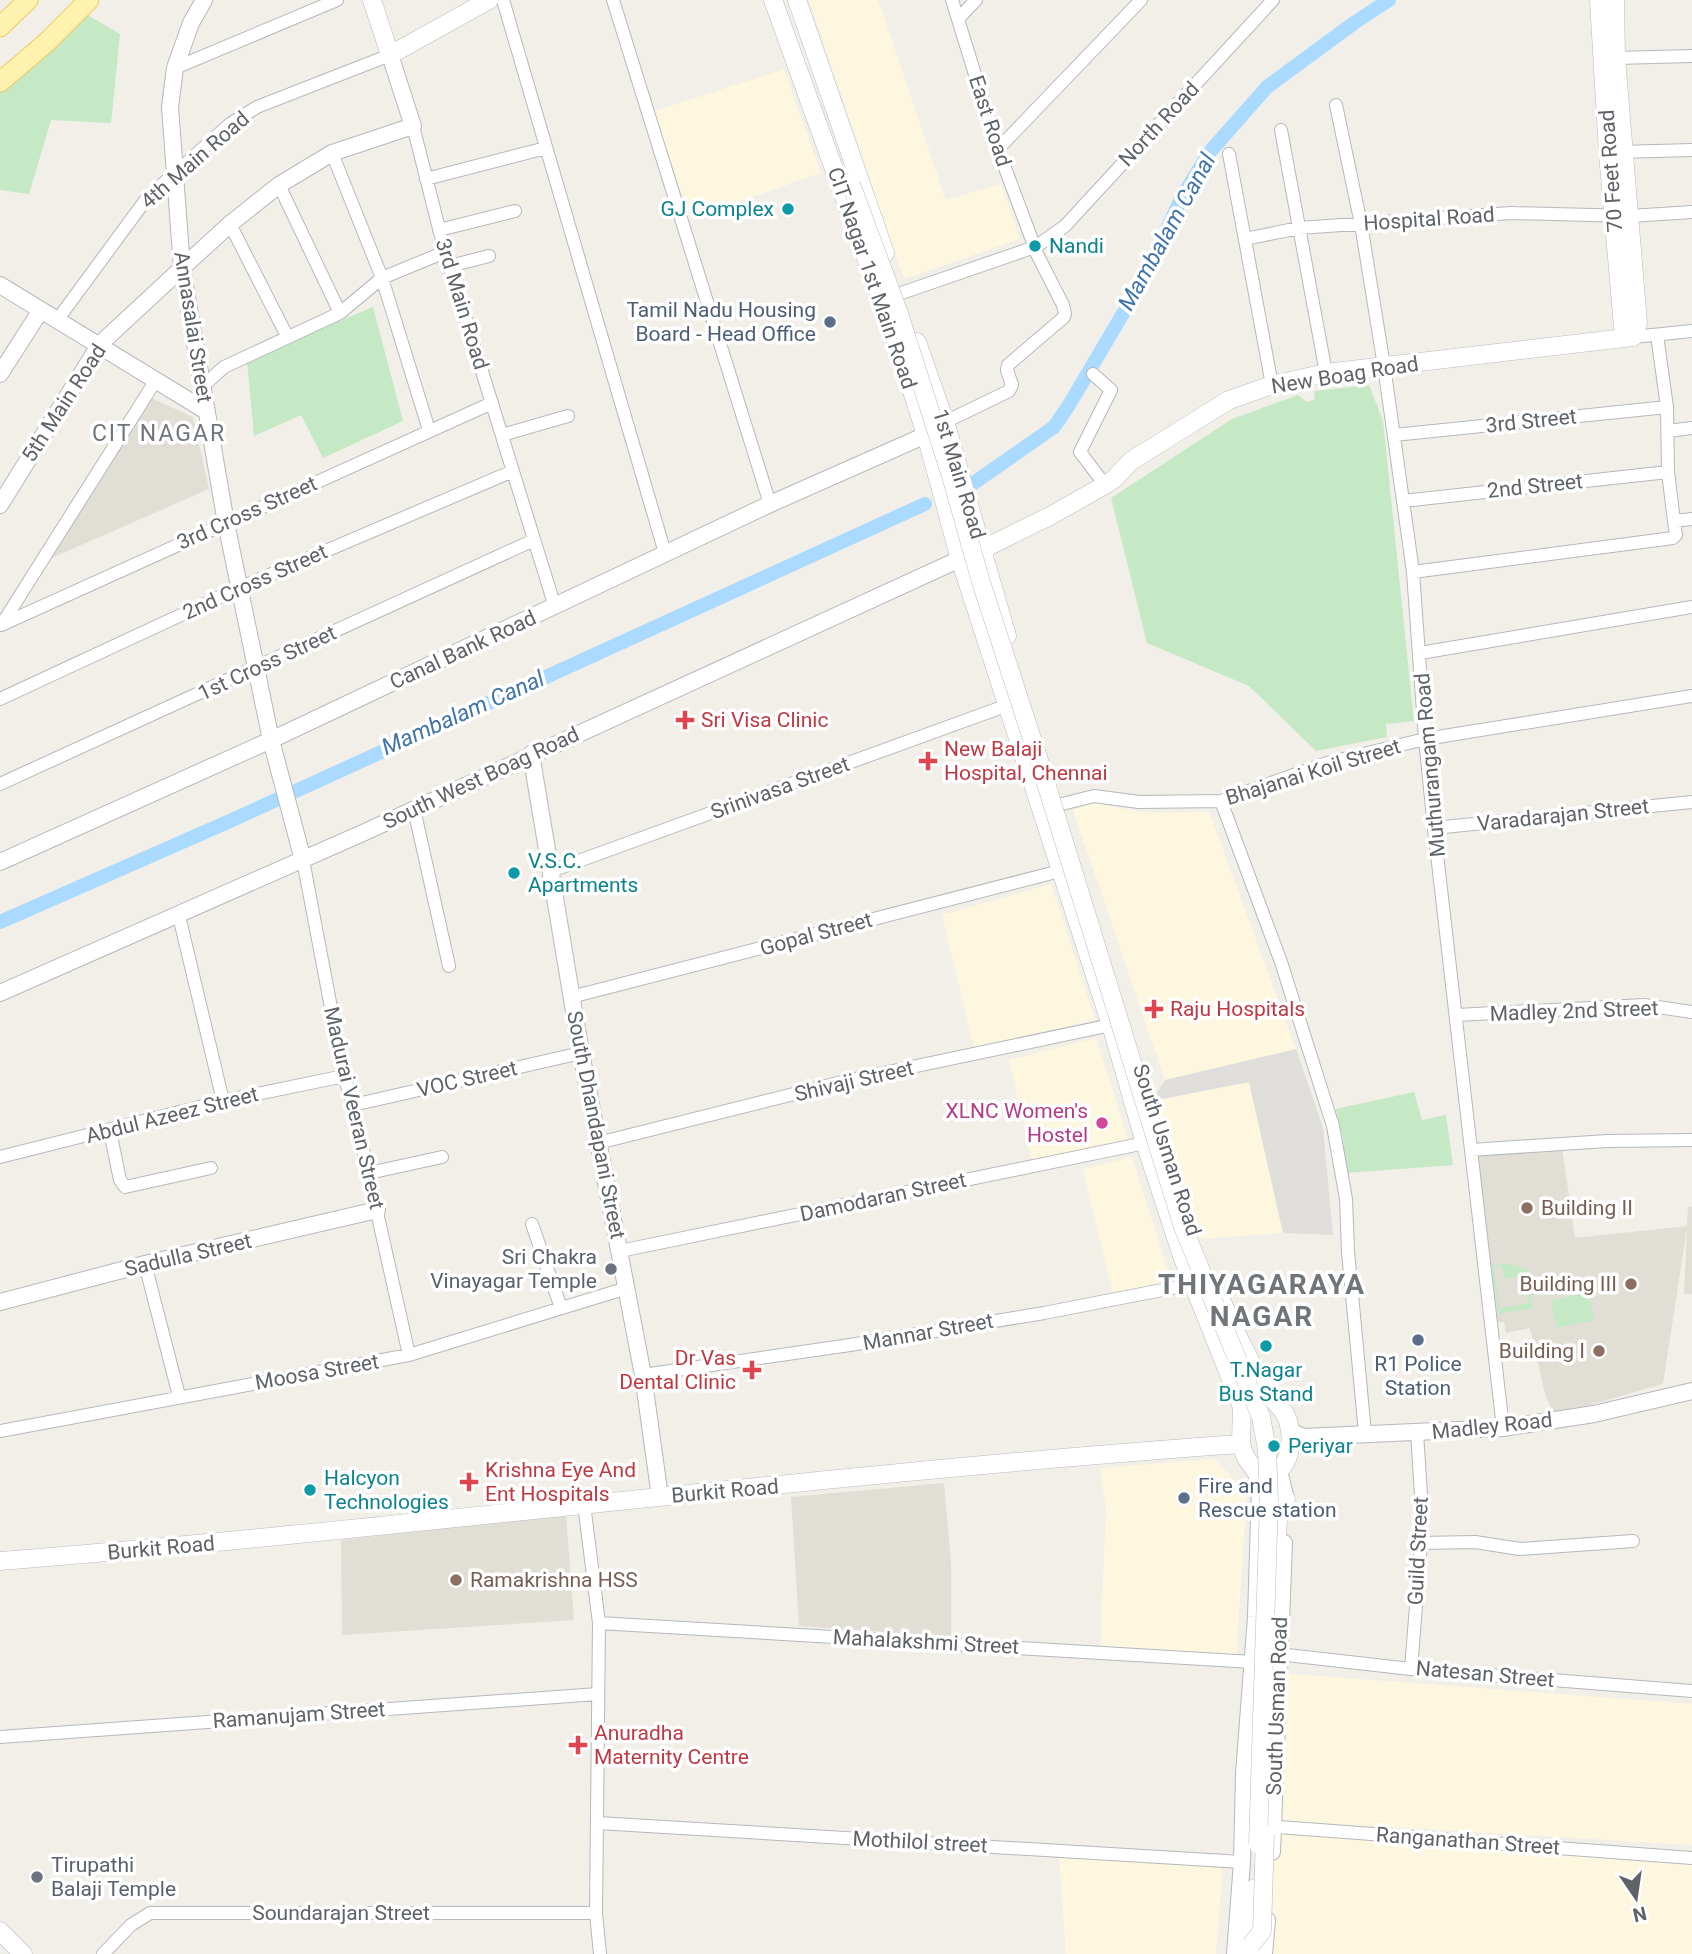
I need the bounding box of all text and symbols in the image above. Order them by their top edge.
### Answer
street label: East Road [964,72,1016,170]
street label: North Road [1114,77,1204,171]
street label: 4th Main Road [136,107,254,213]
street label: 70 Feet Road [1595,109,1627,233]
water label: Mambalam Canal [1113,148,1222,315]
street label: CIT Nagar 1st Main Road [823,164,921,392]
place label: GJ Complex [660,197,774,221]
marker: GJ Complex [780,201,796,217]
street label: Hospital Road [1363,202,1495,236]
place label: Nandi [1049,234,1104,258]
street label: 3rd Main Road [431,236,493,372]
marker: Nandi [1027,238,1043,254]
street label: Annasalai Street [169,250,217,404]
place label: Tamil Nadu Housing Board - Head Office [626,298,816,346]
marker: Tamil Nadu Housing Board - Head Office [822,314,838,330]
street label: 5th Main Road [17,340,111,466]
street label: New Boag Road [1270,352,1420,398]
street label: 3rd Street [1484,404,1578,438]
street label: 1st Main Road [928,406,990,542]
district label: CIT NAGAR [92,420,226,447]
street label: 2nd Street [1486,469,1584,503]
street label: 3rd Cross Street [173,471,321,555]
street label: 2nd Cross Street [179,539,331,625]
street label: Canal Bank Road [386,606,540,694]
street label: 1st Cross Street [194,620,340,705]
water label: Mambalam Canal [377,665,549,761]
street label: Muthurangam Road [1410,672,1450,858]
place label: Sri Visa Clinic [701,708,828,732]
marker: Sri Visa Clinic [675,710,695,730]
street label: South West Boag Road [379,722,583,834]
street label: Bhajanai Koil Street [1223,734,1403,810]
place label: New Balaji Hospital, Chennai [944,737,1108,785]
marker: New Balaji Hospital, Chennai [918,751,938,771]
street label: Srinivasa Street [707,752,853,824]
street label: Varadarajan Street [1476,794,1650,836]
place label: V.S.C. Apartments [528,849,638,897]
marker: V.S.C. Apartments [506,865,522,881]
street label: Gopal Street [757,907,875,961]
street label: Madley 2nd Street [1489,996,1659,1026]
place label: Raju Hospitals [1170,997,1305,1021]
marker: Raju Hospitals [1144,999,1164,1019]
street label: Madurai Veeran Street [319,1004,389,1212]
street label: South Dhandapani Street [562,1009,630,1241]
street label: VOC Street [415,1056,519,1102]
street label: Shivaji Street [792,1056,916,1106]
street label: South Usman Road [1128,1061,1206,1239]
street label: Abdul Azeez Street [83,1082,261,1148]
place label: XLNC Women's Hostel [946,1099,1088,1147]
marker: XLNC Women's Hostel [1094,1115,1110,1131]
street label: Damodaran Street [798,1168,968,1226]
place label: Building II [1541,1196,1633,1220]
marker: Building II [1519,1200,1535,1216]
street label: Sadulla Street [122,1229,254,1281]
place label: Sri Chakra Vinayagar Temple [430,1245,597,1293]
marker: Sri Chakra Vinayagar Temple [603,1261,619,1277]
district label: THIYAGARAYA NAGAR [1158,1268,1366,1333]
place label: Building III [1519,1272,1617,1296]
marker: Building III [1623,1276,1639,1292]
street label: Mannar Street [861,1309,995,1355]
marker: R1 Police Station [1410,1332,1426,1348]
marker: T.Nagar Bus Stand [1258,1338,1274,1354]
place label: Building I [1499,1339,1585,1363]
marker: Building I [1591,1343,1607,1359]
place label: Dr Vas Dental Clinic [619,1346,736,1394]
street label: Moosa Street [253,1349,381,1395]
place label: R1 Police Station [1374,1352,1462,1400]
place label: T.Nagar Bus Stand [1219,1358,1313,1406]
marker: Dr Vas Dental Clinic [742,1360,762,1380]
street label: Madley Road [1431,1408,1553,1444]
place label: Periyar [1288,1434,1353,1458]
marker: Periyar [1266,1438,1282,1454]
place label: Krishna Eye And Ent Hospitals [485,1458,636,1506]
place label: Halcyon Technologies [324,1466,449,1514]
marker: Krishna Eye And Ent Hospitals [459,1472,479,1492]
street label: Burkit Road [670,1474,780,1508]
place label: Fire and Rescue station [1198,1474,1337,1522]
marker: Halcyon Technologies [302,1482,318,1498]
marker: Fire and Rescue station [1176,1490,1192,1506]
street label: Guild Street [1403,1496,1433,1606]
street label: Burkit Road [106,1531,216,1565]
place label: Ramakrishna HSS [470,1568,638,1592]
marker: Ramakrishna HSS [448,1572,464,1588]
street label: South Usman Road [1262,1616,1292,1796]
street label: Mahalakshmi Street [832,1625,1020,1659]
street label: Natesan Street [1415,1656,1555,1692]
street label: Ramanujam Street [212,1697,386,1733]
place label: Anuradha Maternity Centre [594,1721,749,1769]
marker: Anuradha Maternity Centre [568,1735,588,1755]
street label: Ranganathan Street [1375,1823,1561,1859]
street label: Mothilol street [852,1826,988,1858]
place label: Tirupathi Balaji Temple [51,1853,176,1901]
north arrow [1601,1863,1671,1933]
marker: Tirupathi Balaji Temple [29,1869,45,1885]
street label: Soundarajan Street [252,1901,430,1925]
text: N [1631,1901,1649,1927]

